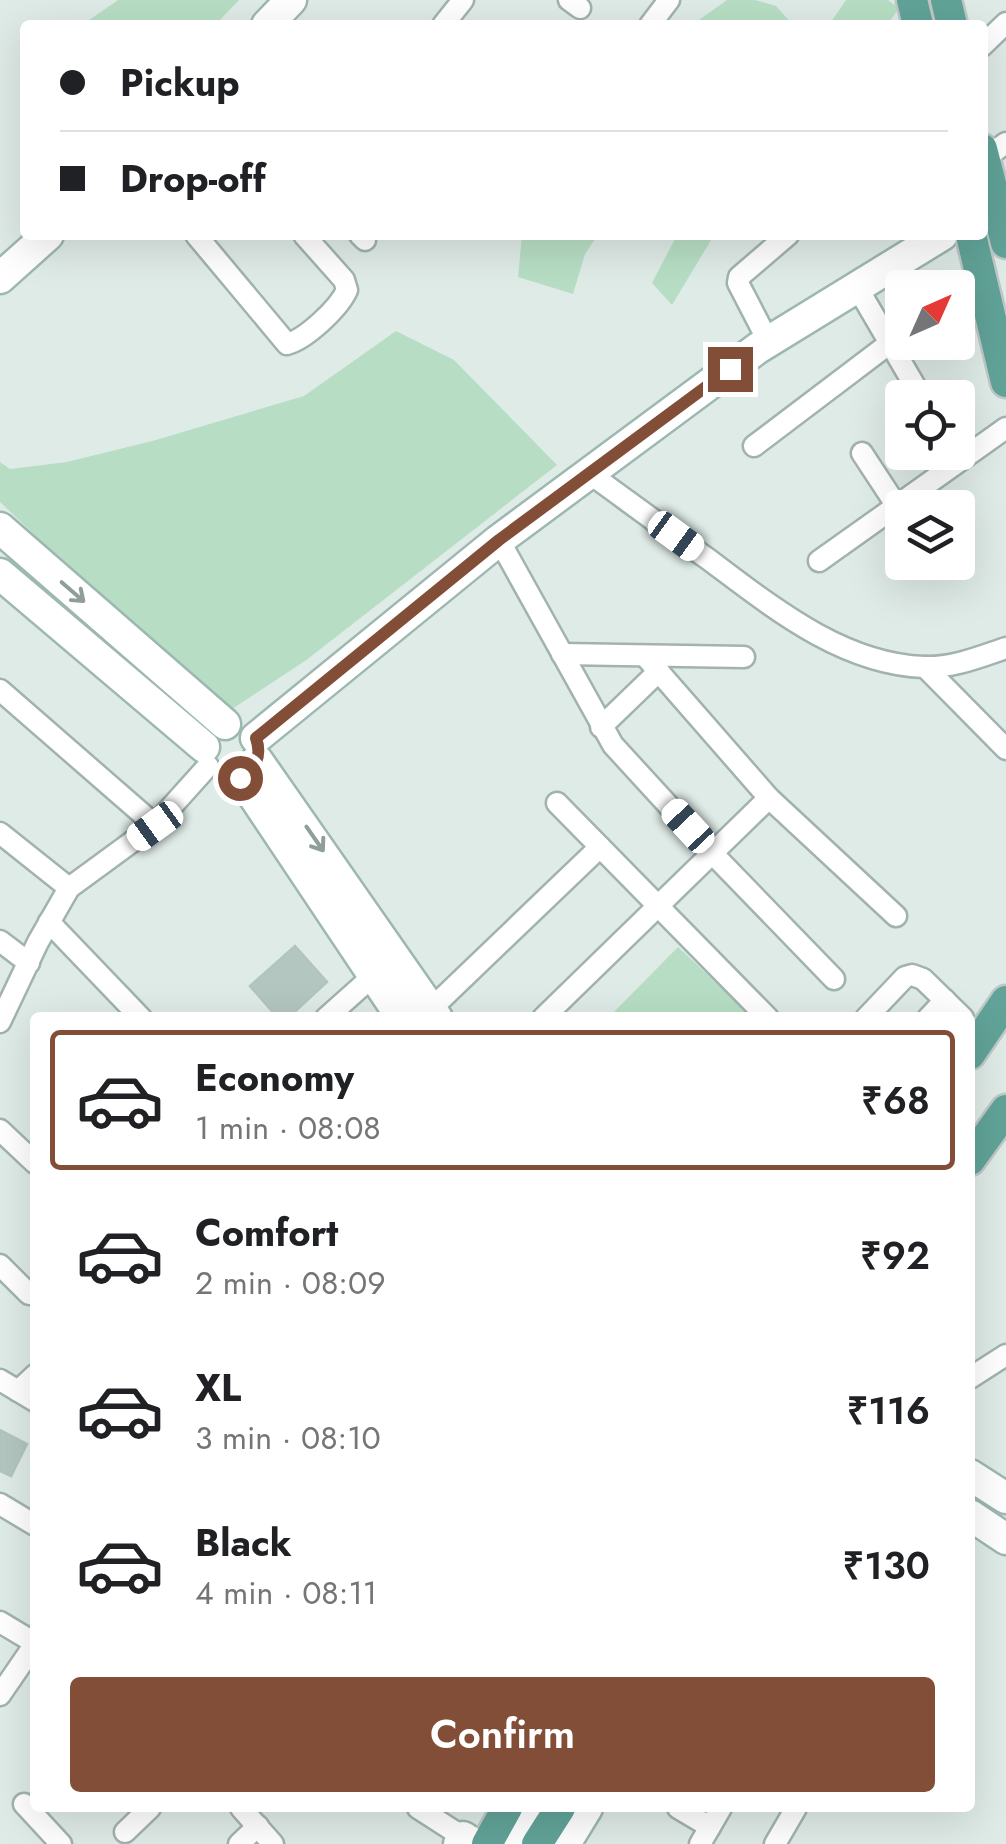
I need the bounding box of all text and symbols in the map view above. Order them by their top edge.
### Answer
text: Pickup [120,55,240,110]
text: Drop-off [120,151,266,206]
north arrow [885,270,975,360]
map controls [885,270,975,580]
route end [708,347,753,392]
button: locate [885,380,975,470]
button: layers [885,490,975,580]
car [643,506,709,566]
one-way arrow [60,580,86,602]
route start [218,756,263,801]
car [657,794,719,858]
car [122,796,188,856]
one-way arrow [304,825,325,853]
text: Economy [195,1050,354,1105]
icon: car [75,1055,165,1145]
text: ₹68 [861,1073,930,1128]
text: 1 min · 08:08 [195,1105,381,1151]
text: Comfort [195,1205,338,1260]
icon: car [75,1210,165,1300]
text: ₹92 [860,1228,930,1283]
text: 2 min · 08:09 [195,1260,386,1306]
text: XL [195,1360,241,1415]
icon: car [75,1365,165,1455]
text: ₹116 [847,1383,930,1438]
text: 3 min · 08:10 [195,1415,381,1461]
text: Black [195,1515,292,1570]
icon: car [75,1520,165,1610]
text: ₹130 [842,1538,930,1593]
text: 4 min · 08:11 [195,1570,377,1616]
button: Confirm [70,1677,935,1792]

